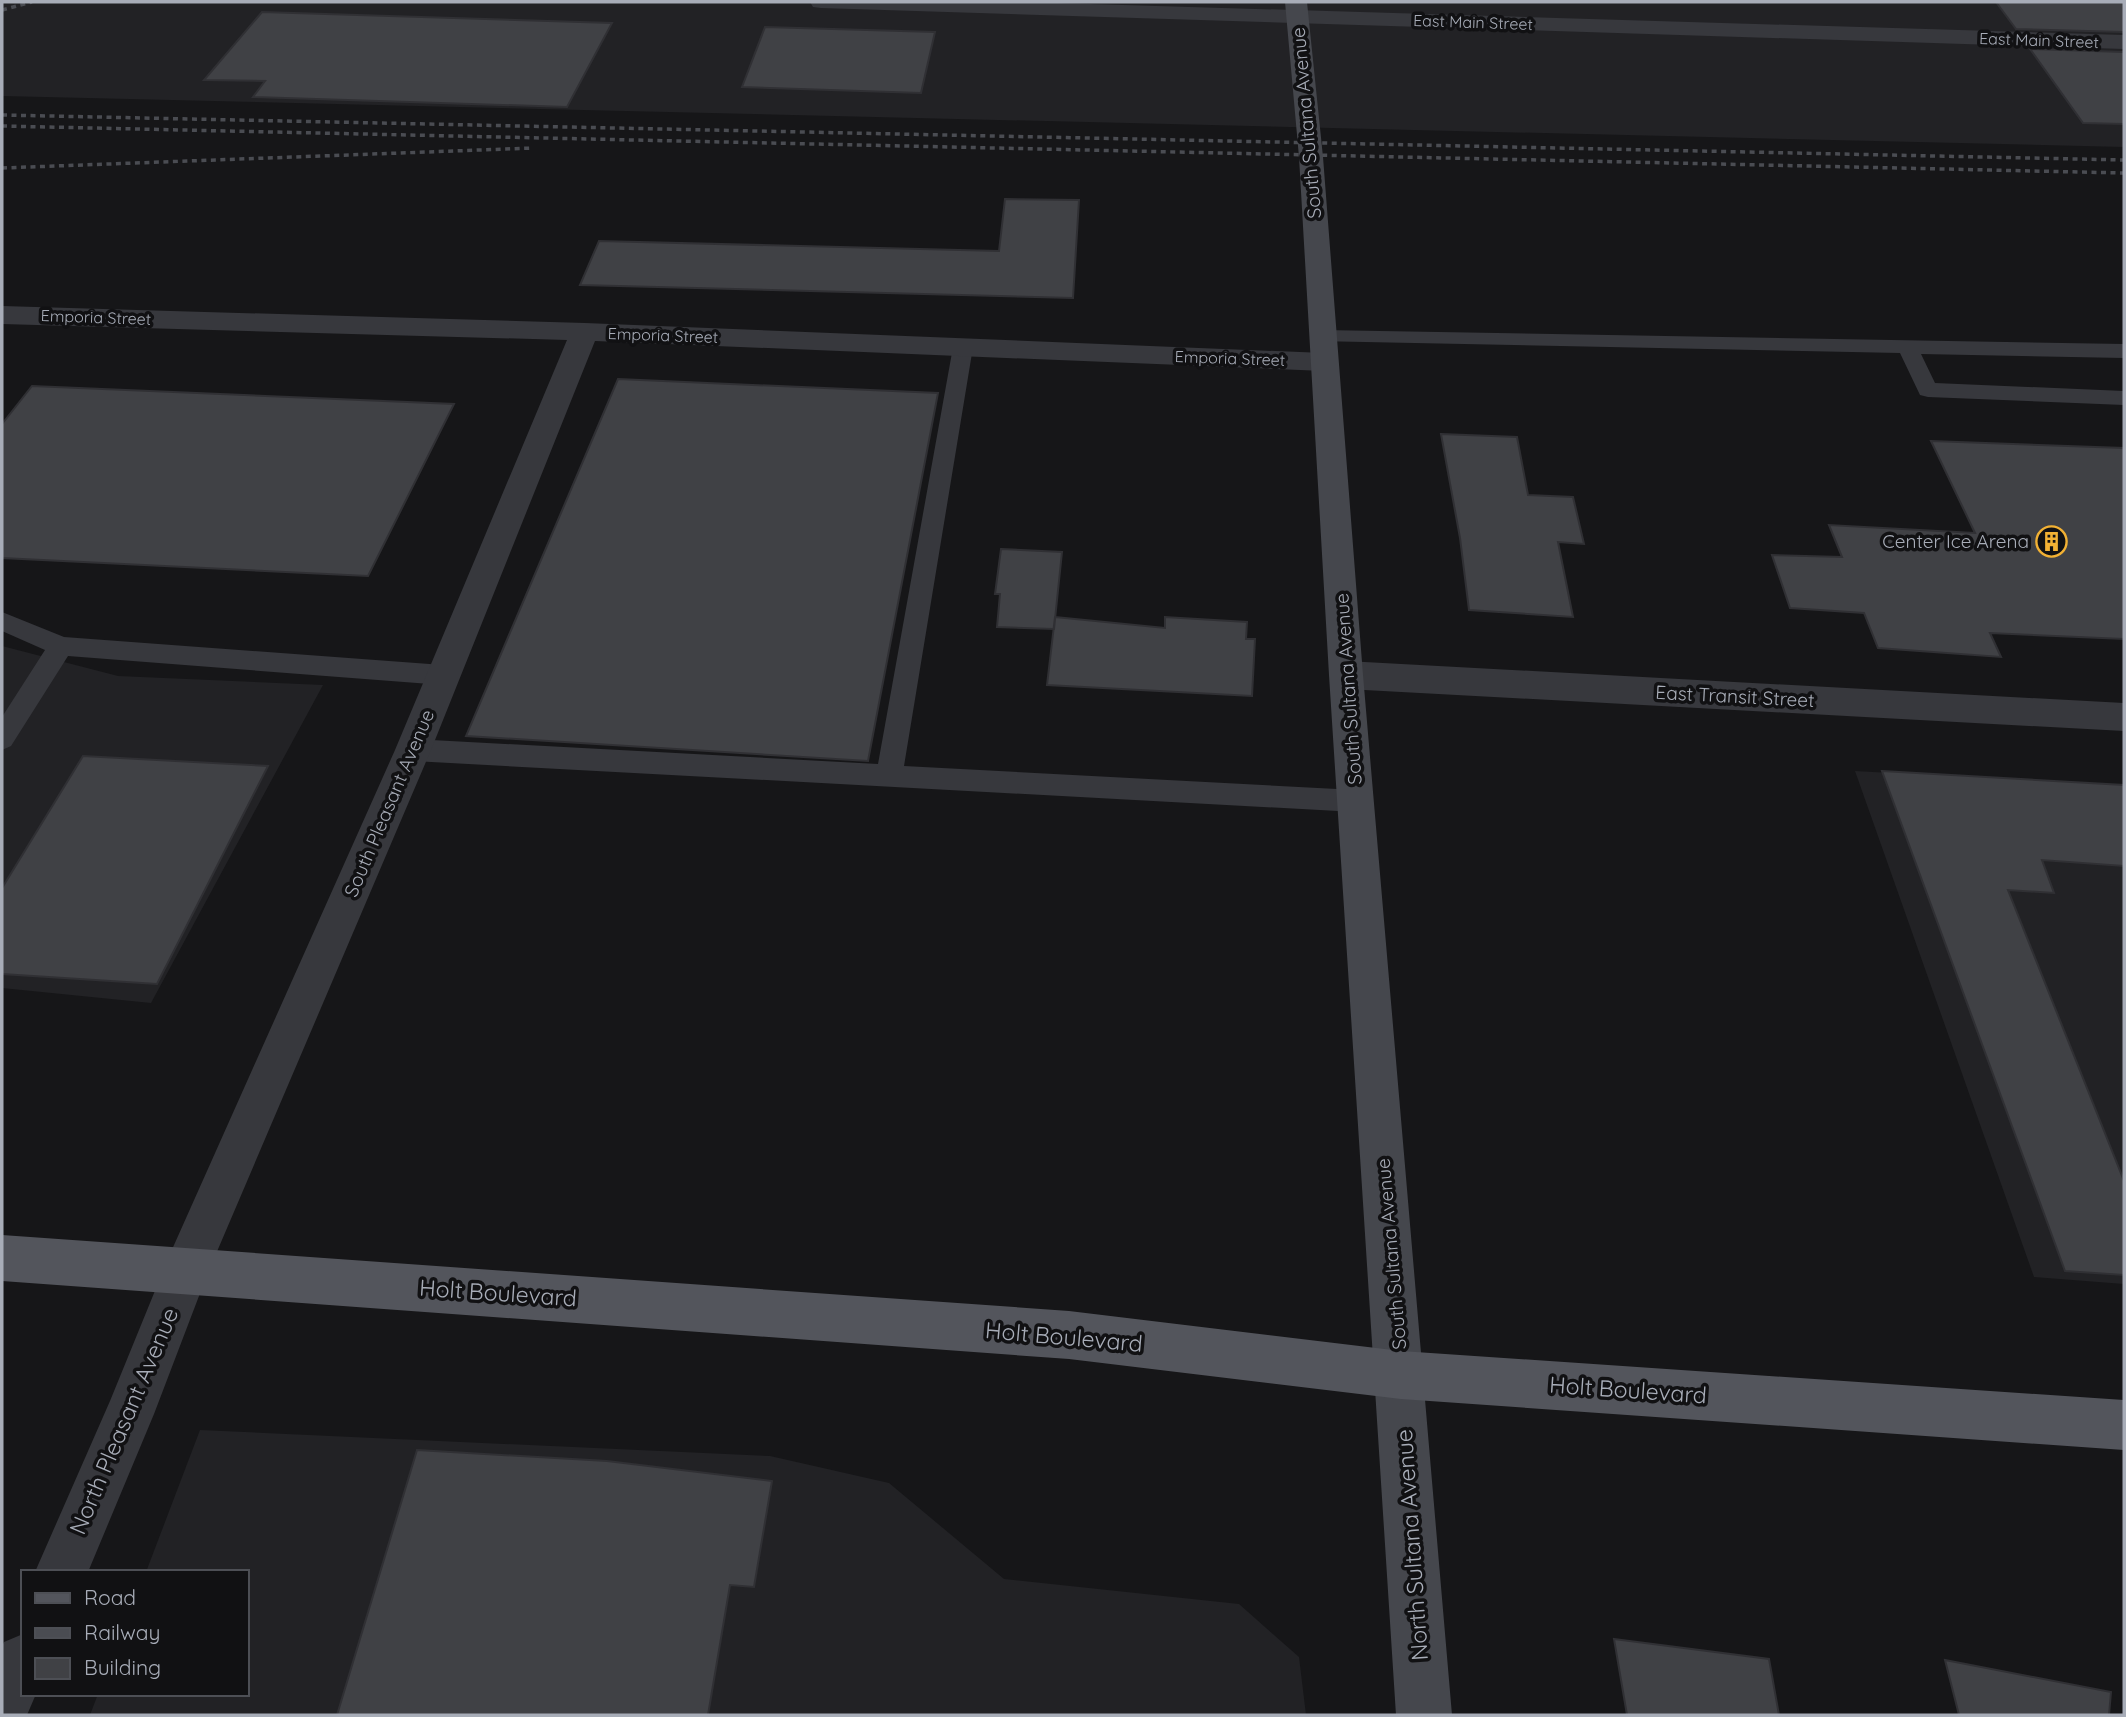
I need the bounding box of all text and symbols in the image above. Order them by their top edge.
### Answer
street label: East Main Street [1413,10,1533,34]
street label: South Sultana Avenue [1286,26,1326,220]
street label: East Main Street [1979,28,2099,52]
street label: Emporia Street [40,305,152,329]
street label: Emporia Street [607,323,719,347]
street label: Emporia Street [1174,346,1286,370]
building icon: Center Ice Arena [2035,524,2069,558]
place label: Center Ice Arena [1882,529,2029,553]
street label: South Sultana Avenue [1329,592,1367,786]
street label: East Transit Street [1655,680,1815,712]
street label: South Pleasant Avenue [339,706,439,900]
street label: South Sultana Avenue [1371,1157,1411,1351]
street label: Holt Boulevard [418,1273,578,1312]
street label: North Pleasant Avenue [63,1303,184,1538]
street label: Holt Boulevard [984,1315,1144,1358]
street label: Holt Boulevard [1548,1370,1708,1409]
street label: North Sultana Avenue [1389,1428,1434,1662]
legend [21,1570,248,1696]
text: Road [84,1584,136,1610]
text: Railway [84,1619,160,1645]
text: Building [84,1654,161,1680]

